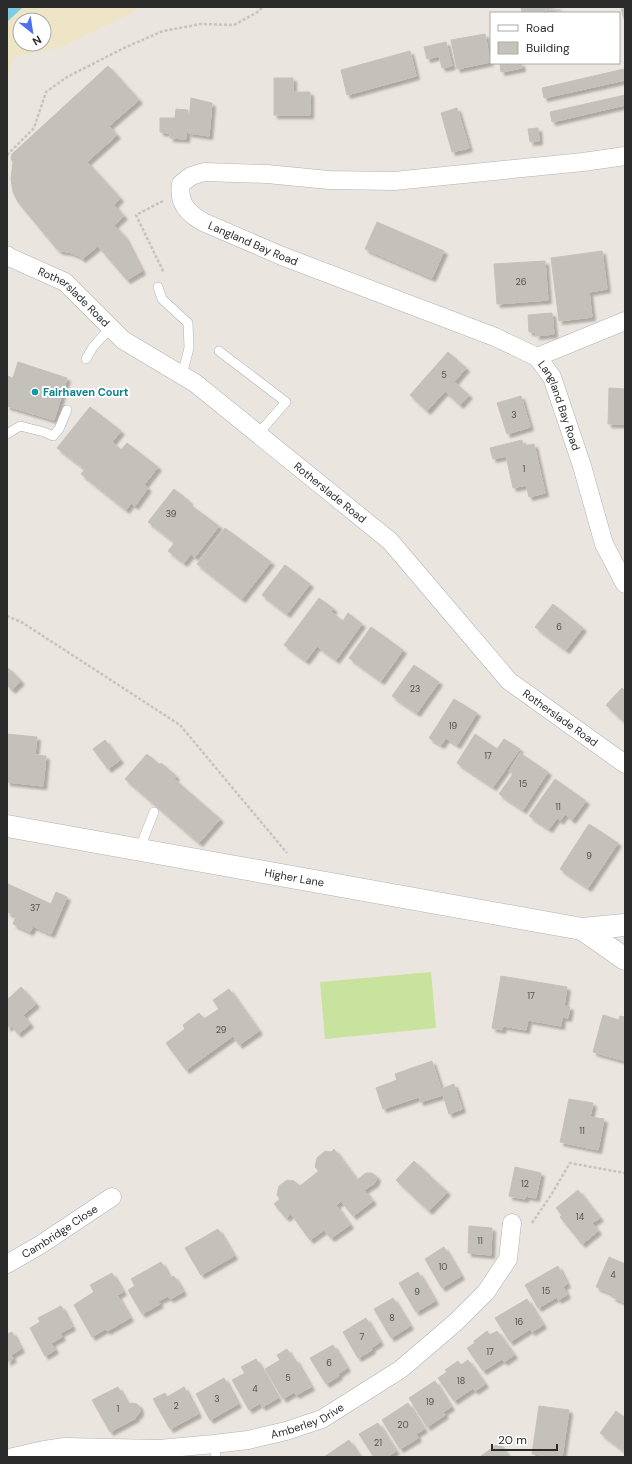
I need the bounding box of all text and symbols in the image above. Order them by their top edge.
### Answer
north arrow [12,12,52,52]
legend [490,12,620,64]
text: Road [526,20,554,36]
text: N [30,33,44,49]
text: Building [526,40,570,56]
street label: Langland Bay Road [206,218,300,268]
street label: Rotherslade Road [36,264,113,330]
house number: 26 [516,276,527,288]
street label: Langland Bay Road [535,358,583,452]
house number: 5 [441,369,447,381]
place label: Fairhaven Court [43,385,129,399]
marker: Fairhaven Court [30,387,40,397]
house number: 3 [511,409,517,421]
street label: Rotherslade Road [291,459,369,526]
house number: 1 [523,463,526,475]
house number: 39 [166,508,177,520]
house number: 6 [556,621,562,633]
house number: 23 [410,683,420,695]
street label: Rotherslade Road [520,686,601,750]
house number: 19 [449,720,458,732]
house number: 17 [484,750,492,762]
house number: 15 [519,778,527,790]
house number: 11 [555,801,561,813]
house number: 9 [586,850,592,862]
street label: Higher Lane [264,865,325,890]
house number: 37 [30,902,40,914]
house number: 17 [527,990,535,1002]
house number: 29 [216,1024,227,1036]
house number: 11 [579,1125,585,1137]
house number: 12 [521,1178,529,1190]
street label: Cambridge Close [19,1202,100,1261]
house number: 14 [576,1211,585,1223]
house number: 11 [477,1235,483,1247]
house number: 10 [439,1261,447,1273]
house number: 4 [610,1269,616,1281]
house number: 15 [542,1285,550,1297]
house number: 9 [414,1286,420,1298]
house number: 8 [389,1312,395,1324]
house number: 16 [515,1316,524,1328]
house number: 7 [360,1331,365,1343]
house number: 17 [486,1346,494,1358]
house number: 6 [326,1357,332,1369]
house number: 5 [285,1372,291,1384]
house number: 18 [457,1375,465,1387]
house number: 4 [252,1383,258,1395]
house number: 3 [214,1393,220,1405]
house number: 19 [426,1396,435,1408]
house number: 2 [173,1400,179,1412]
street label: Amberley Drive [269,1400,346,1441]
house number: 1 [117,1403,120,1415]
house number: 20 [397,1419,409,1431]
scale bar [492,1426,557,1452]
text: 20 m [498,1432,527,1448]
house number: 21 [374,1437,382,1449]

